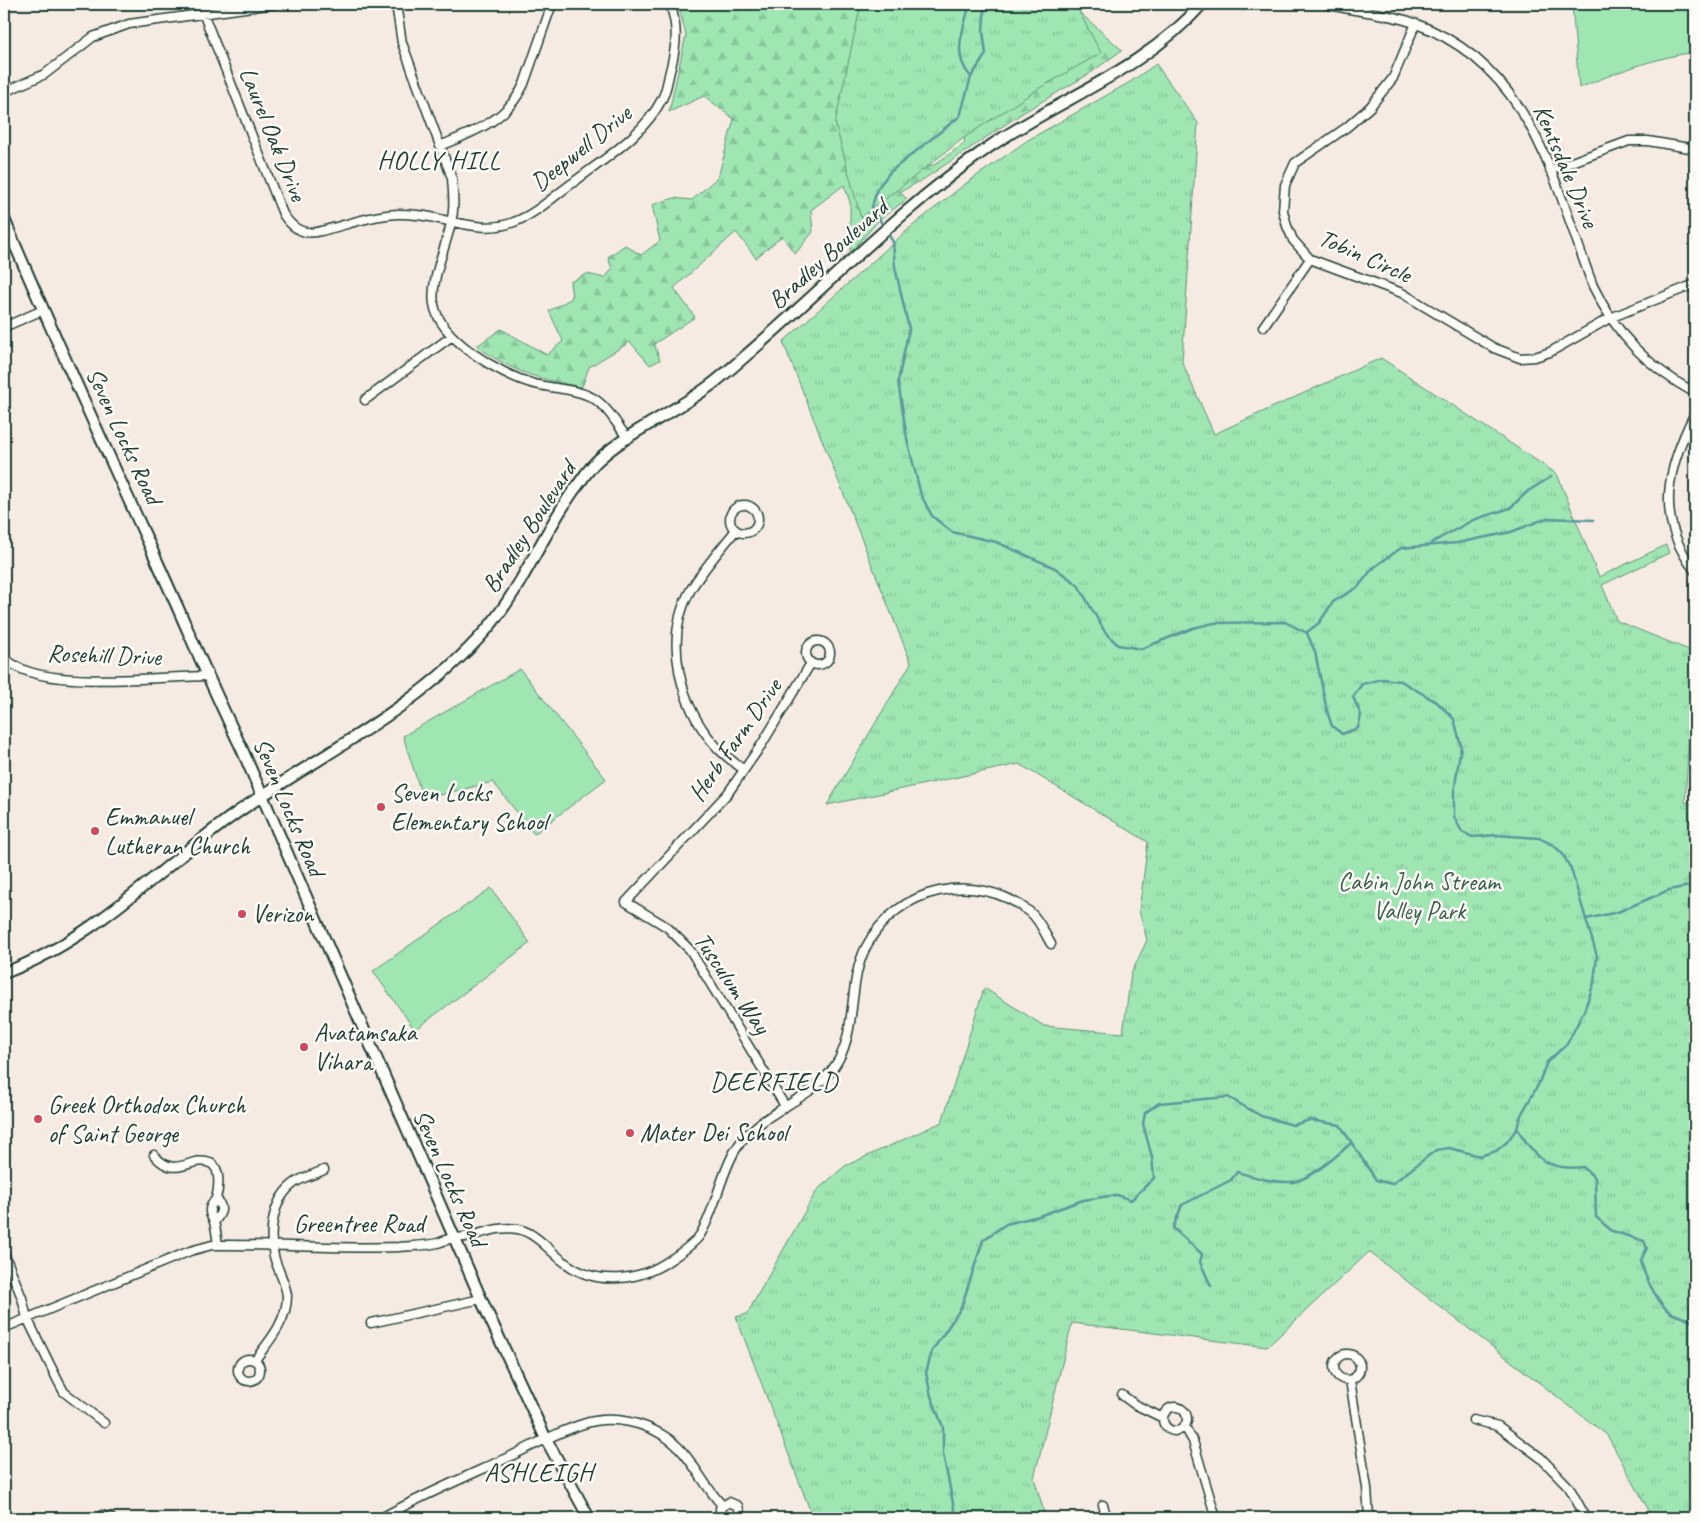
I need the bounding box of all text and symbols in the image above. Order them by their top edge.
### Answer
street label: Laurel Oak Drive [232,62,315,207]
street label: Deepwell Drive [524,96,639,198]
street label: Kentsdale Drive [1526,100,1607,234]
district label: HOLLY HILL [377,144,501,177]
street label: Bradley Boulevard [761,189,898,316]
street label: Tobin Circle [1314,221,1418,291]
street label: Seven Locks Road [78,363,171,512]
street label: Bradley Boulevard [475,452,586,599]
street label: Rosehill Drive [47,637,163,673]
street label: Herb Farm Drive [681,671,790,808]
street label: Seven Locks Road [246,733,334,884]
place label: Seven Locks Elementary School [391,777,552,838]
place label: Emmanuel Lutheran Church [105,801,251,862]
marker: Seven Locks Elementary School [375,801,387,813]
marker: Emmanuel Lutheran Church [89,825,101,837]
park label: Cabin John Stream Valley Park [1338,866,1502,927]
place label: Verizon [252,898,315,930]
marker: Verizon [236,908,248,920]
street label: Tusculum Way [686,926,779,1041]
place label: Avatamsaka Vihara [314,1017,419,1078]
marker: Avatamsaka Vihara [298,1041,310,1053]
district label: DEERFIELD [710,1065,839,1098]
place label: Greek Orthodox Church of Saint George [48,1089,247,1150]
street label: Seven Locks Road [406,1104,496,1254]
marker: Greek Orthodox Church of Saint George [32,1113,44,1125]
place label: Mater Dei School [640,1117,792,1149]
marker: Mater Dei School [624,1127,636,1139]
street label: Greentree Road [294,1208,428,1240]
district label: ASHLEIGH [484,1456,597,1489]

